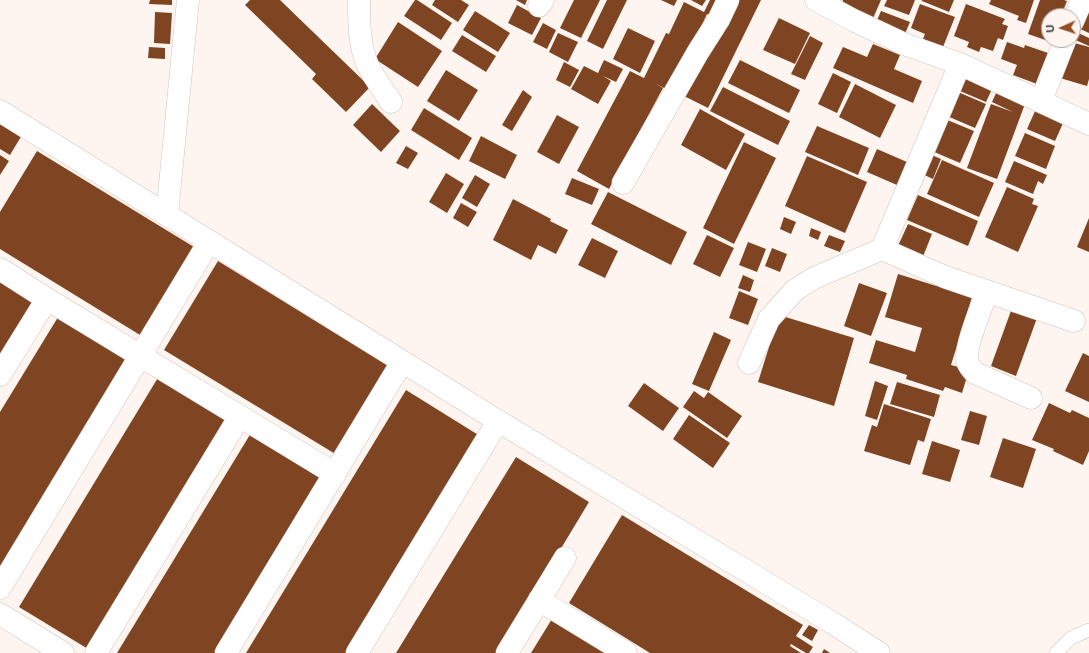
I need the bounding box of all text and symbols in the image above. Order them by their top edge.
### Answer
north arrow [1041,8,1081,48]
text: U [1044,24,1056,33]

